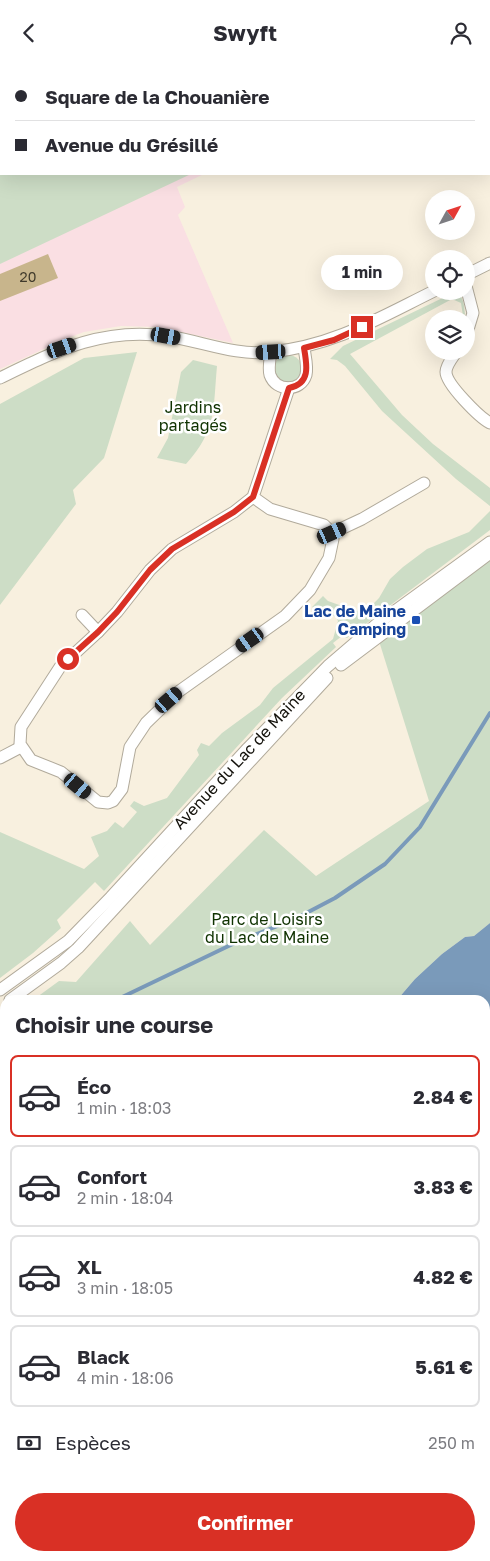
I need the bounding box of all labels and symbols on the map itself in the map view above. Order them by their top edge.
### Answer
north arrow [425,190,475,240]
callout: 1 min [321,255,403,289]
house number: 20 [20,268,36,285]
route end [351,316,373,338]
car [149,326,182,346]
car [45,336,78,360]
car [255,344,286,360]
park label: Jardins partagés [159,397,227,435]
car [315,520,348,546]
place label: Lac de Maine Camping [304,601,406,639]
marker: Lac de Maine Camping [410,614,422,626]
car [233,625,266,655]
route start [57,648,79,670]
car [152,684,185,716]
street label: Avenue du Lac de Maine [169,685,309,833]
car [61,771,94,801]
park label: Parc de Loisirs du Lac de Maine [205,909,329,947]

